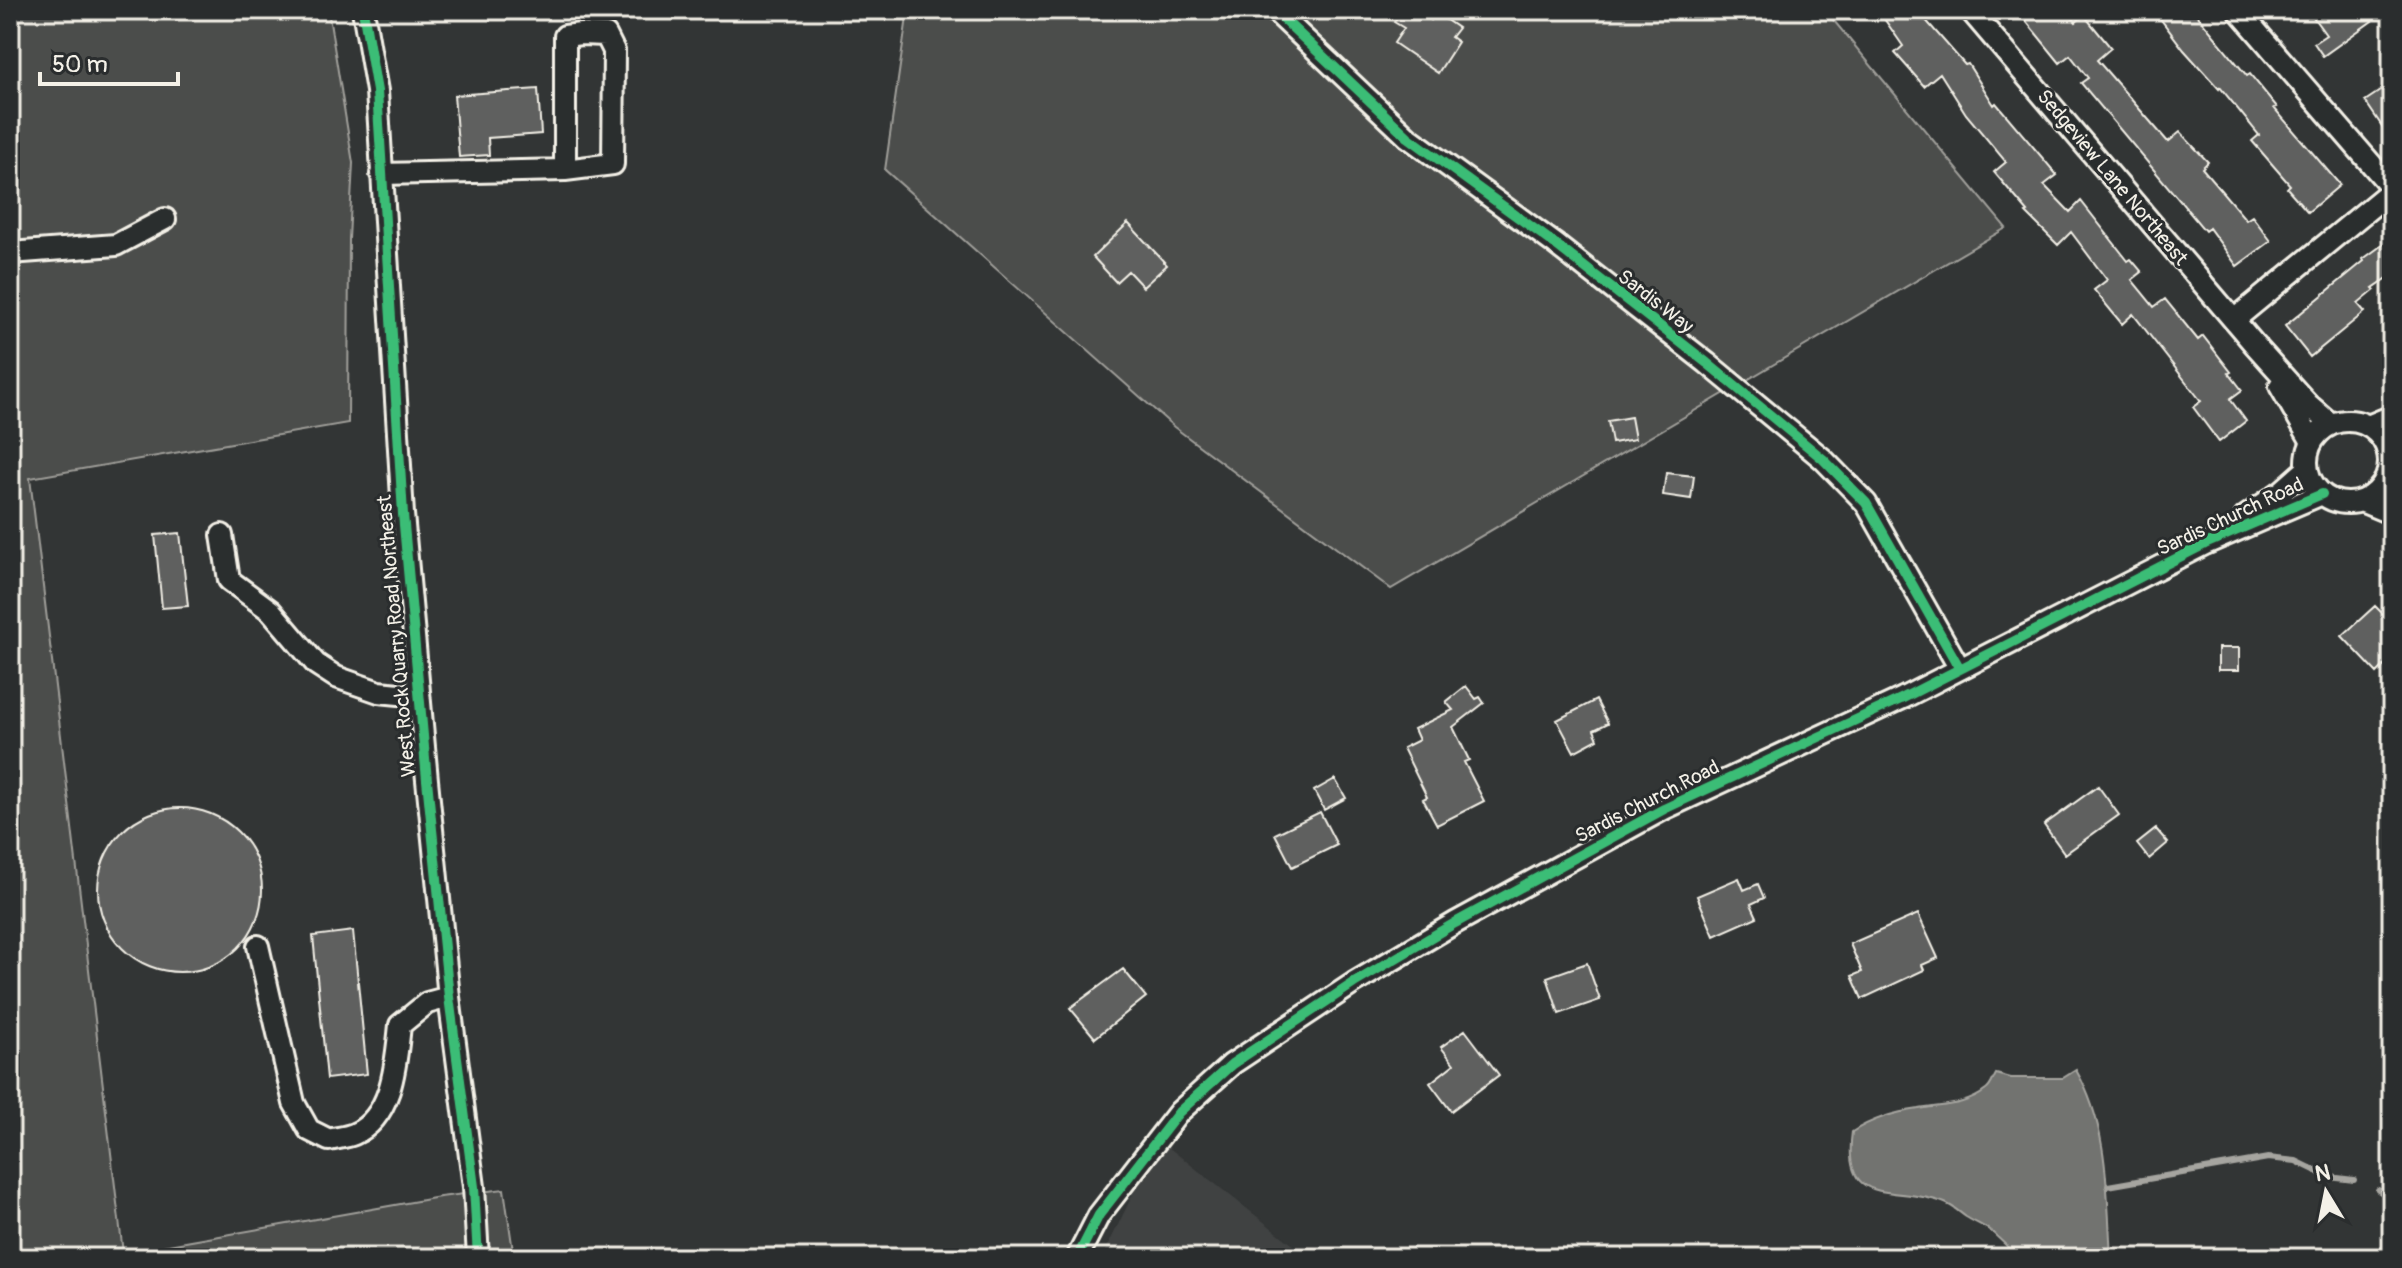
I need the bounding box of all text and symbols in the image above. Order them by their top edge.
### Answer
scale bar [40,36,178,86]
text: 50 m [52,50,108,79]
street label: Sedgeview Lane Northeast [2032,84,2194,271]
street label: Sardis Way [1613,264,1699,339]
street label: Sardis Church Road [2153,472,2307,561]
street label: West Rock Quarry Road Northeast [372,493,421,778]
street label: Sardis Church Road [1571,754,1724,849]
north arrow [2286,1152,2366,1232]
text: N [2313,1158,2333,1188]

